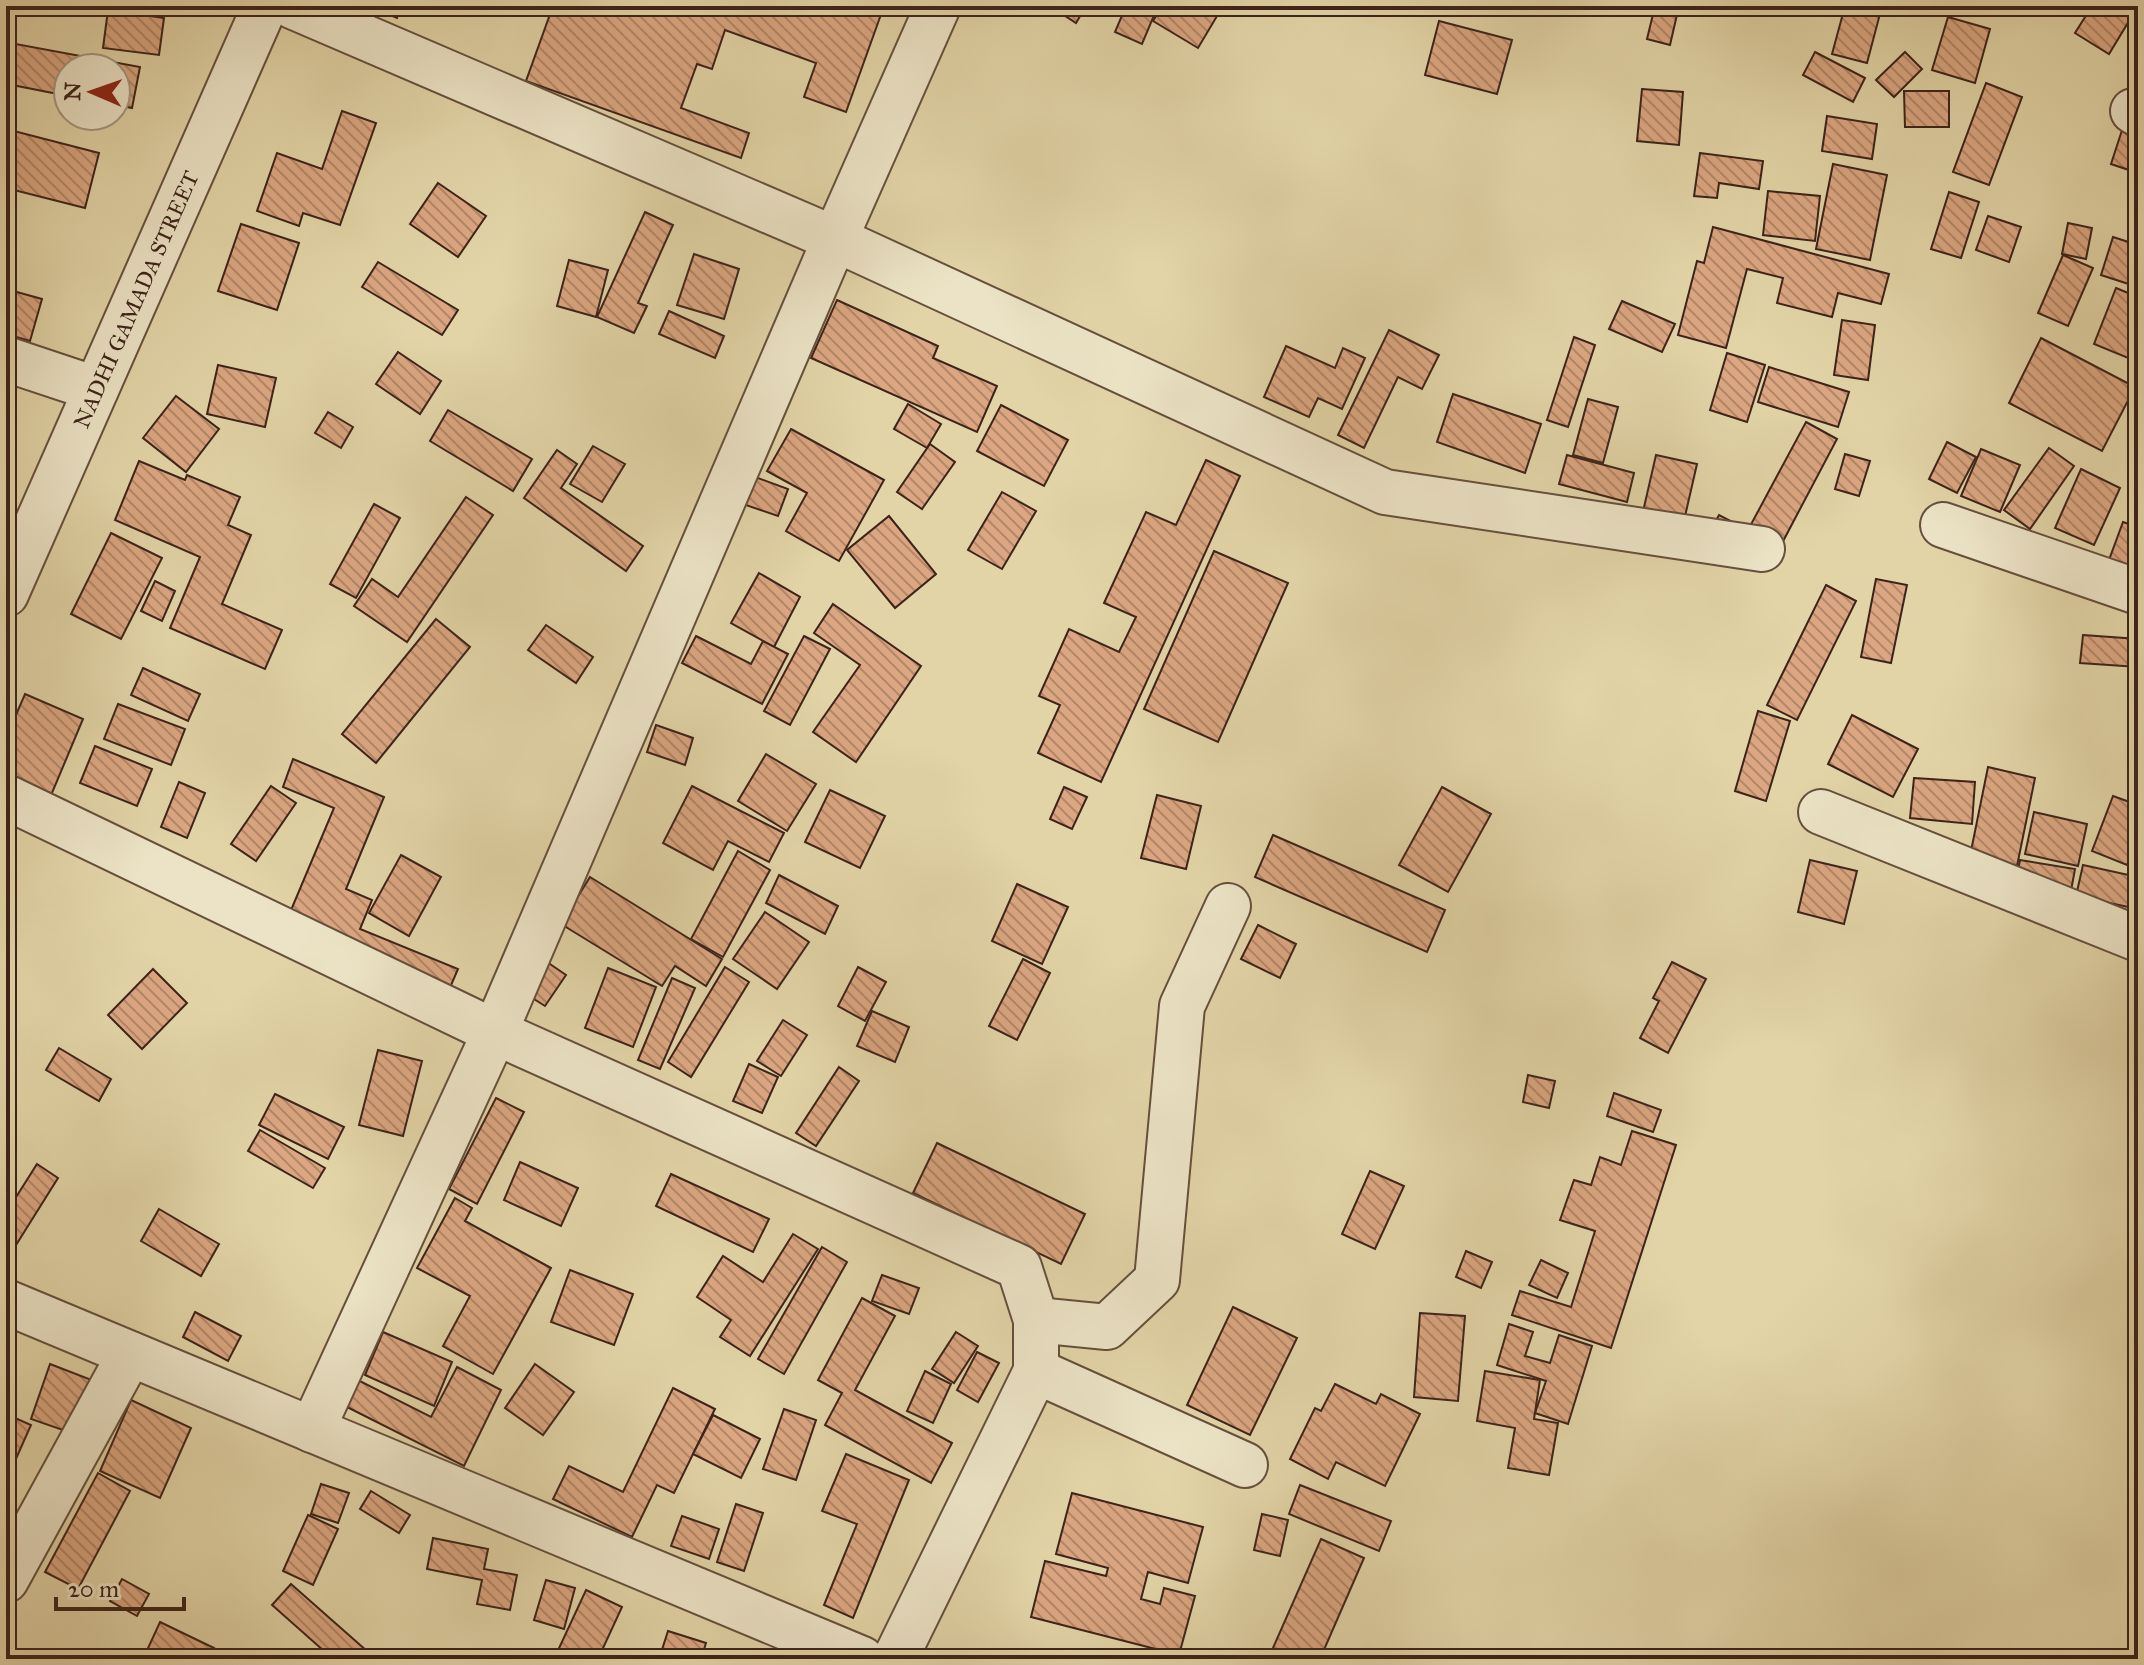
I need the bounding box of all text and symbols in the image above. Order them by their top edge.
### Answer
north arrow [52,52,132,132]
text: N [59,81,86,101]
street label: NADHI GAMADA STREET [68,167,205,432]
scale bar [56,1561,184,1611]
text: 20 m [68,1574,119,1604]

